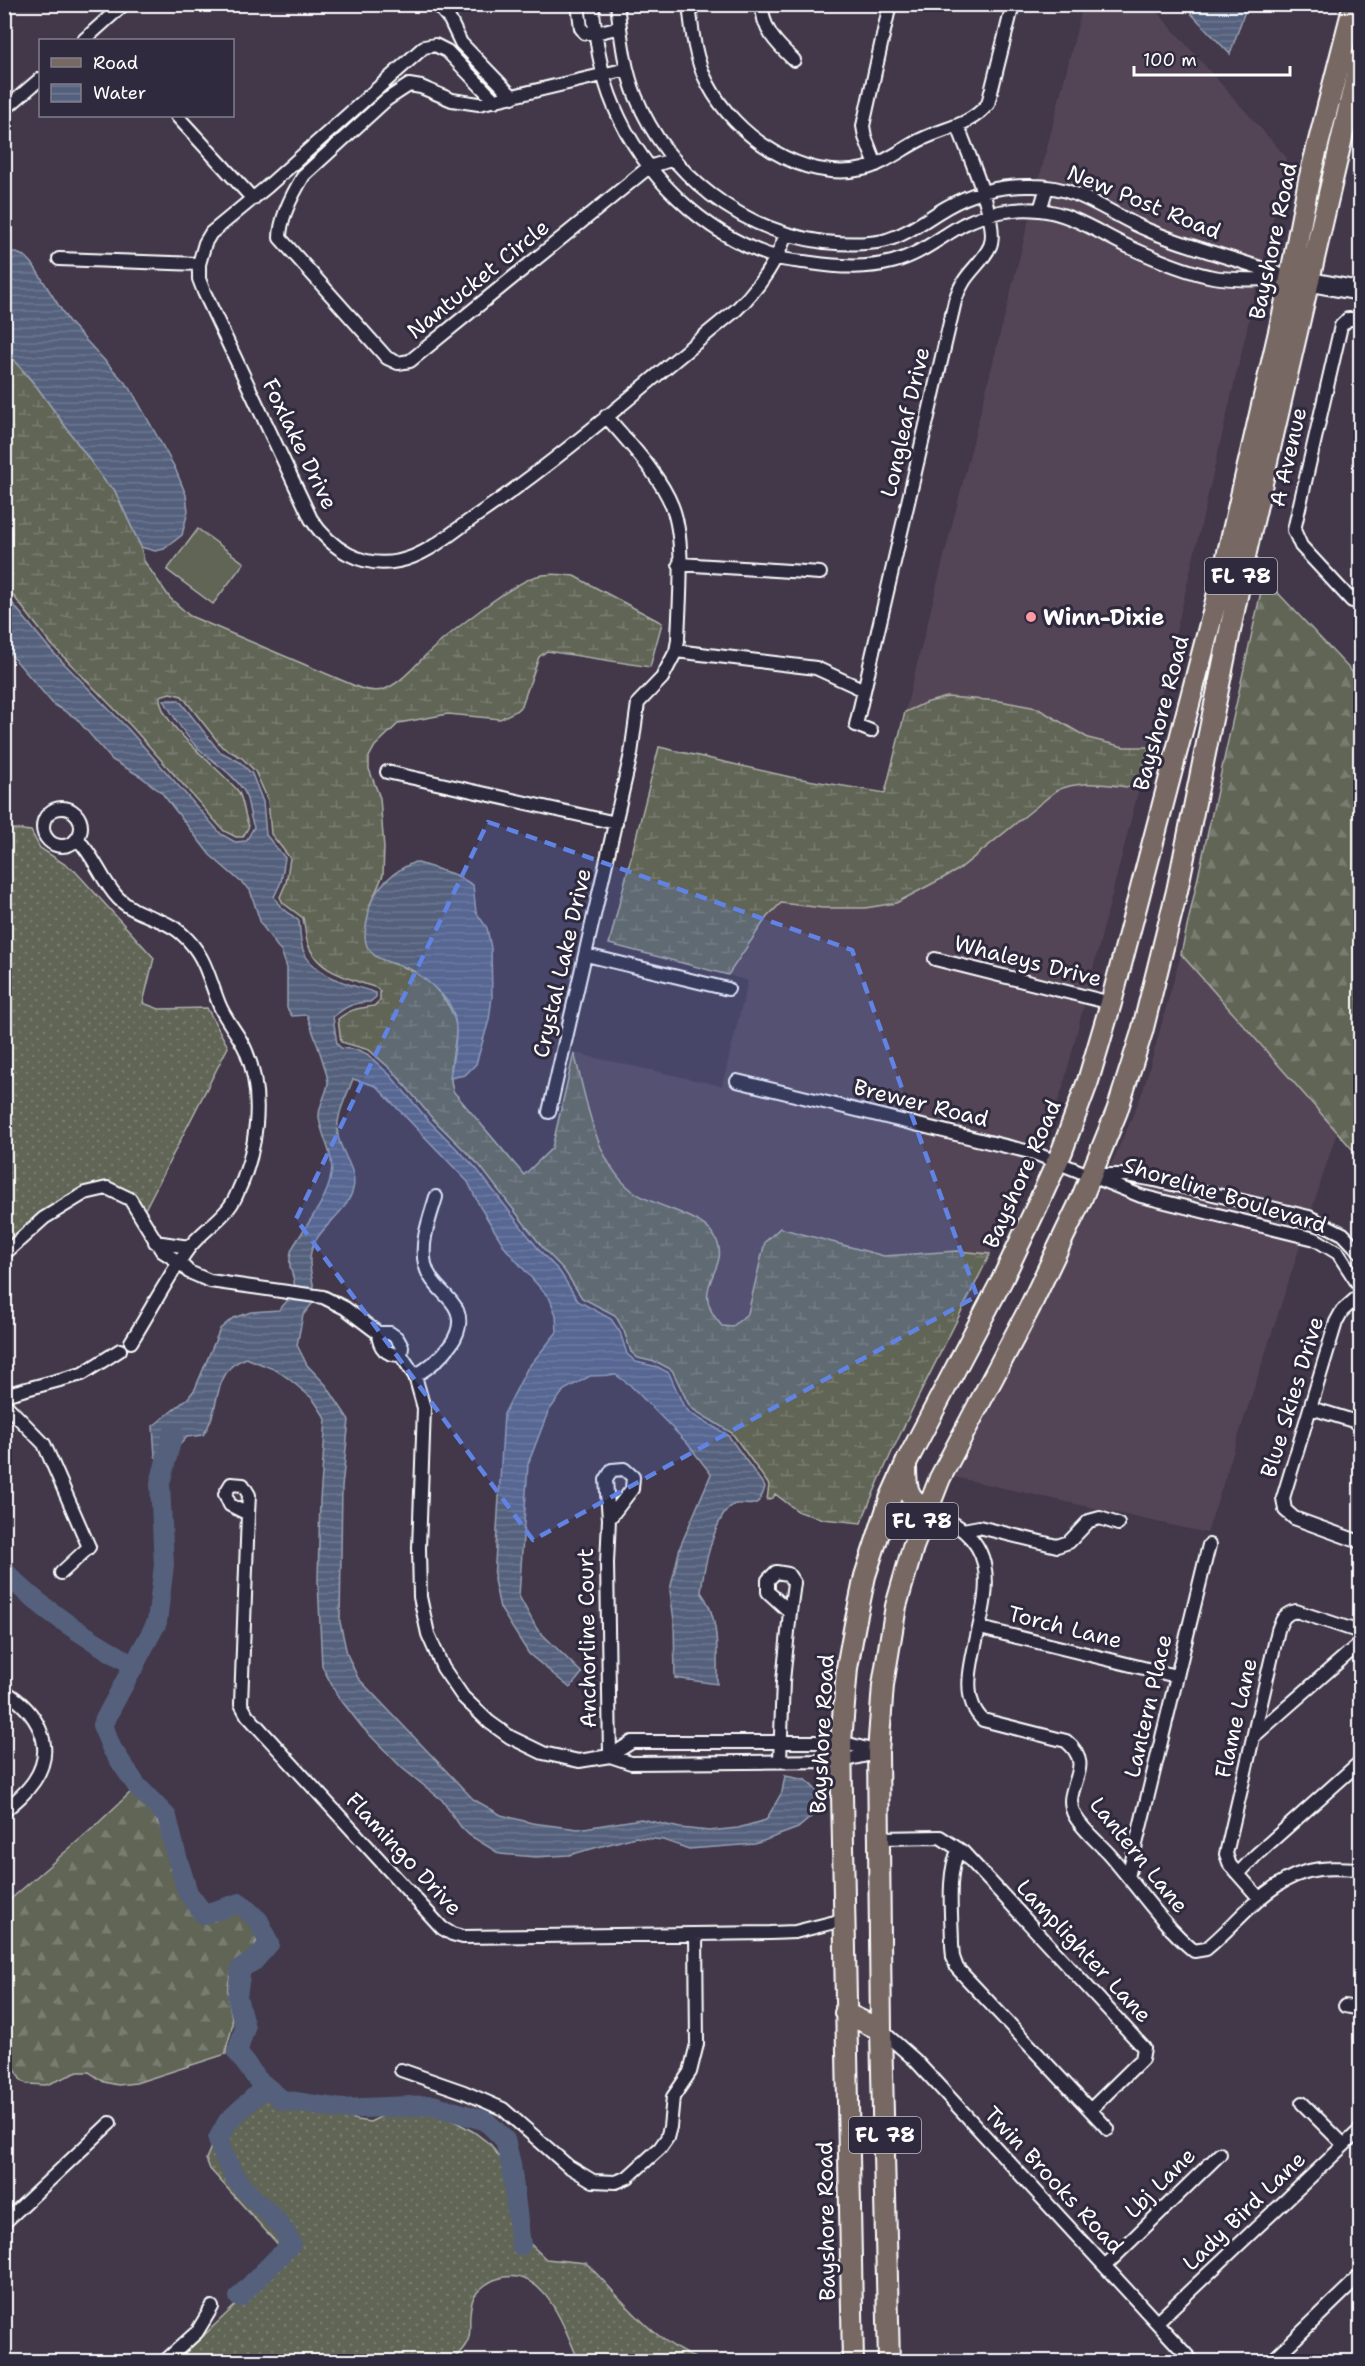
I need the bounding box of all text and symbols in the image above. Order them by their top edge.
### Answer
legend [39,39,234,117]
scale bar [1134,39,1290,77]
text: 100 m [1143,48,1197,72]
text: Road [93,51,138,75]
text: Water [93,81,146,105]
street label: New Post Road [1063,158,1225,246]
street label: Bayshore Road [1242,160,1304,322]
street label: Nantucket Circle [401,213,555,345]
street label: Longleaf Drive [874,344,936,500]
street label: Foxlake Drive [256,374,344,514]
street label: A Avenue [1263,405,1313,509]
road number: FL 78 [1205,558,1277,594]
place label: Winn-Dixie [1043,603,1164,632]
marker: Winn-Dixie [1024,610,1038,624]
street label: Bayshore Road [1126,632,1196,794]
street label: Crystal Lake Drive [526,865,598,1061]
street label: Whaleys Drive [951,929,1105,993]
street label: Brewer Road [850,1072,992,1134]
street label: Bayshore Road [976,1095,1068,1253]
street label: Shoreline Boulevard [1120,1150,1330,1240]
street label: Blue Skies Drive [1254,1313,1330,1481]
road number: FL 78 [886,1503,958,1539]
street label: Anchorline Court [571,1548,603,1728]
street label: Torch Lane [1005,1599,1125,1655]
street label: Lantern Place [1117,1631,1179,1781]
street label: Bayshore Road [803,1653,841,1815]
street label: Flame Lane [1208,1655,1264,1781]
street label: Flamingo Drive [339,1786,469,1922]
street label: Lantern Lane [1083,1791,1195,1919]
street label: Lamplighter Lane [1010,1873,1158,2029]
street label: Twin Brooks Road [978,2100,1130,2260]
road number: FL 78 [849,2117,921,2153]
street label: Bayshore Road [810,2141,842,2301]
street label: Lbj Lane [1118,2141,1202,2225]
street label: Lady Bird Lane [1176,2145,1312,2277]

